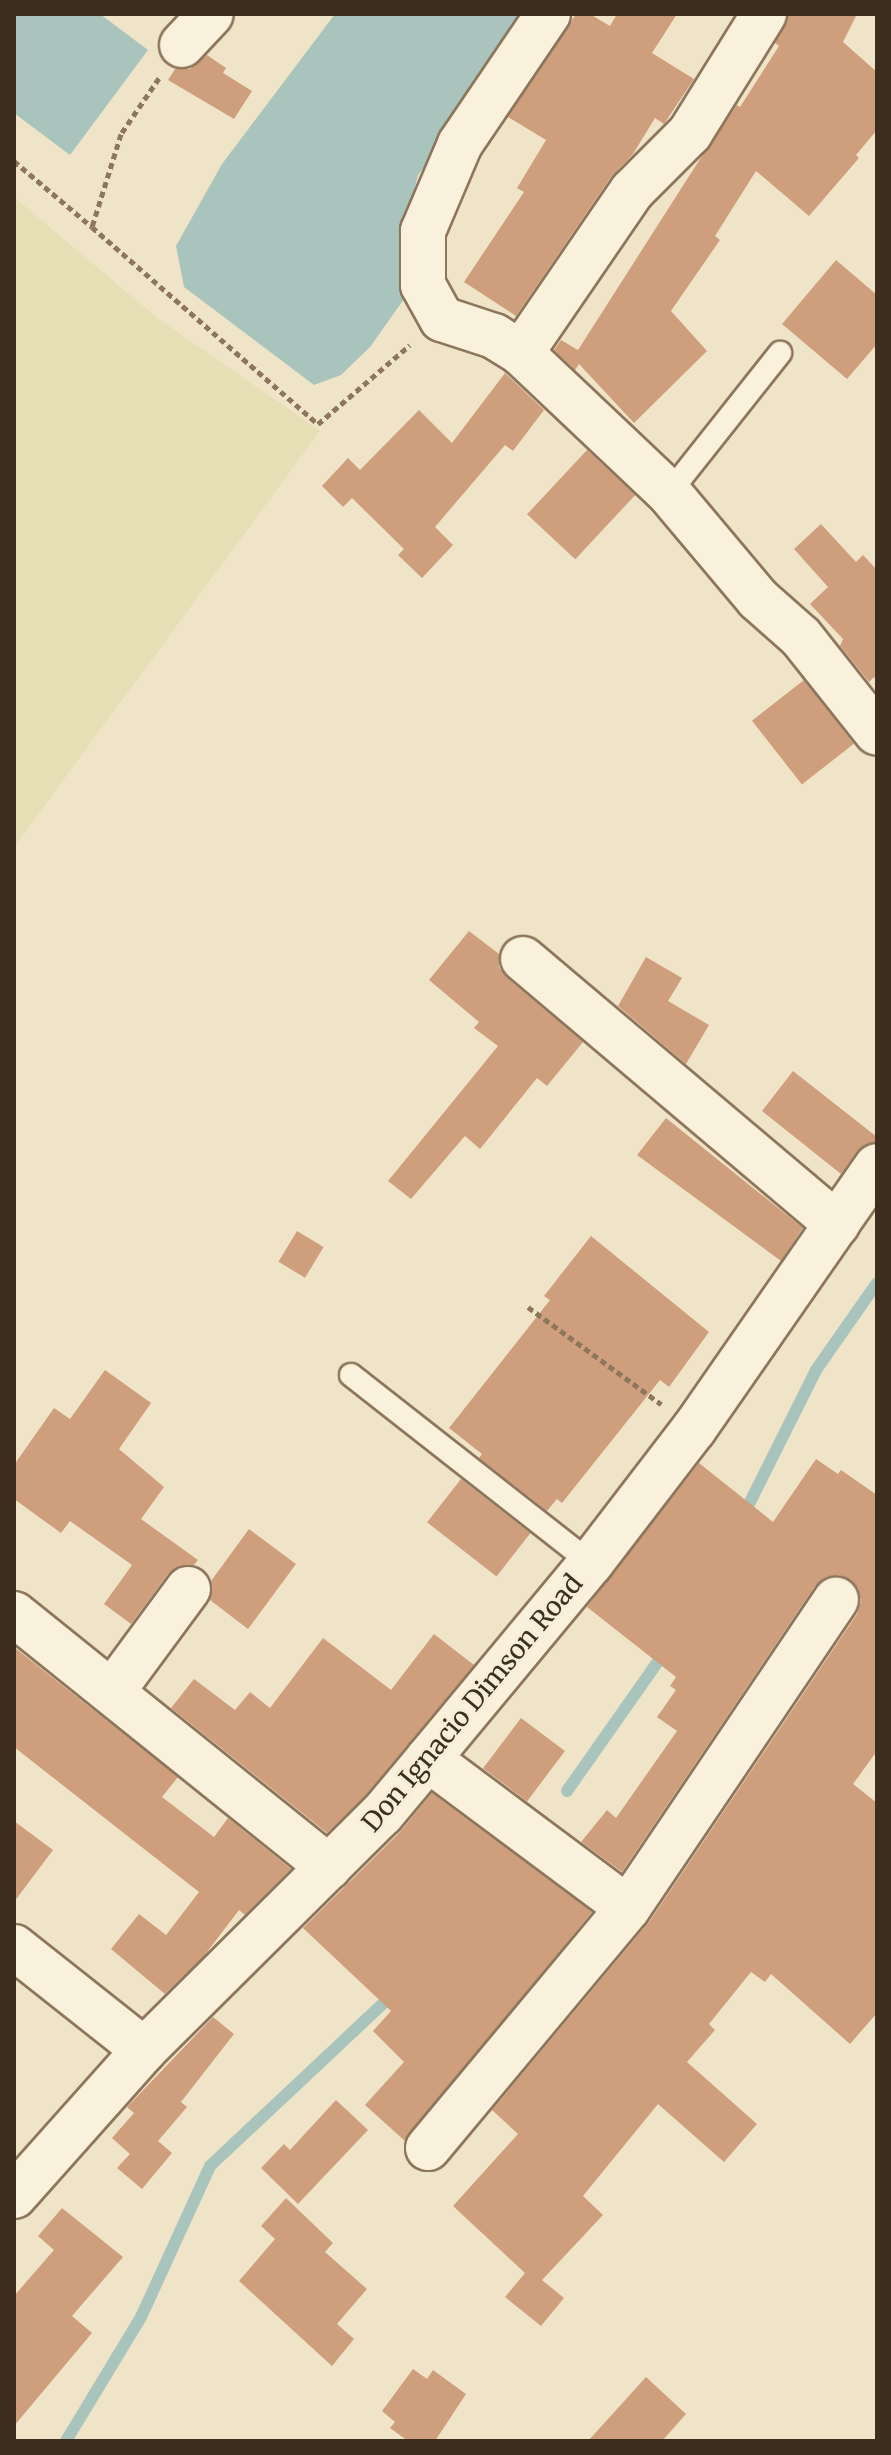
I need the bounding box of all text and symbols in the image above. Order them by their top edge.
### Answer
street label: Don Ignacio Dimson Road [355,1568,589,1838]

